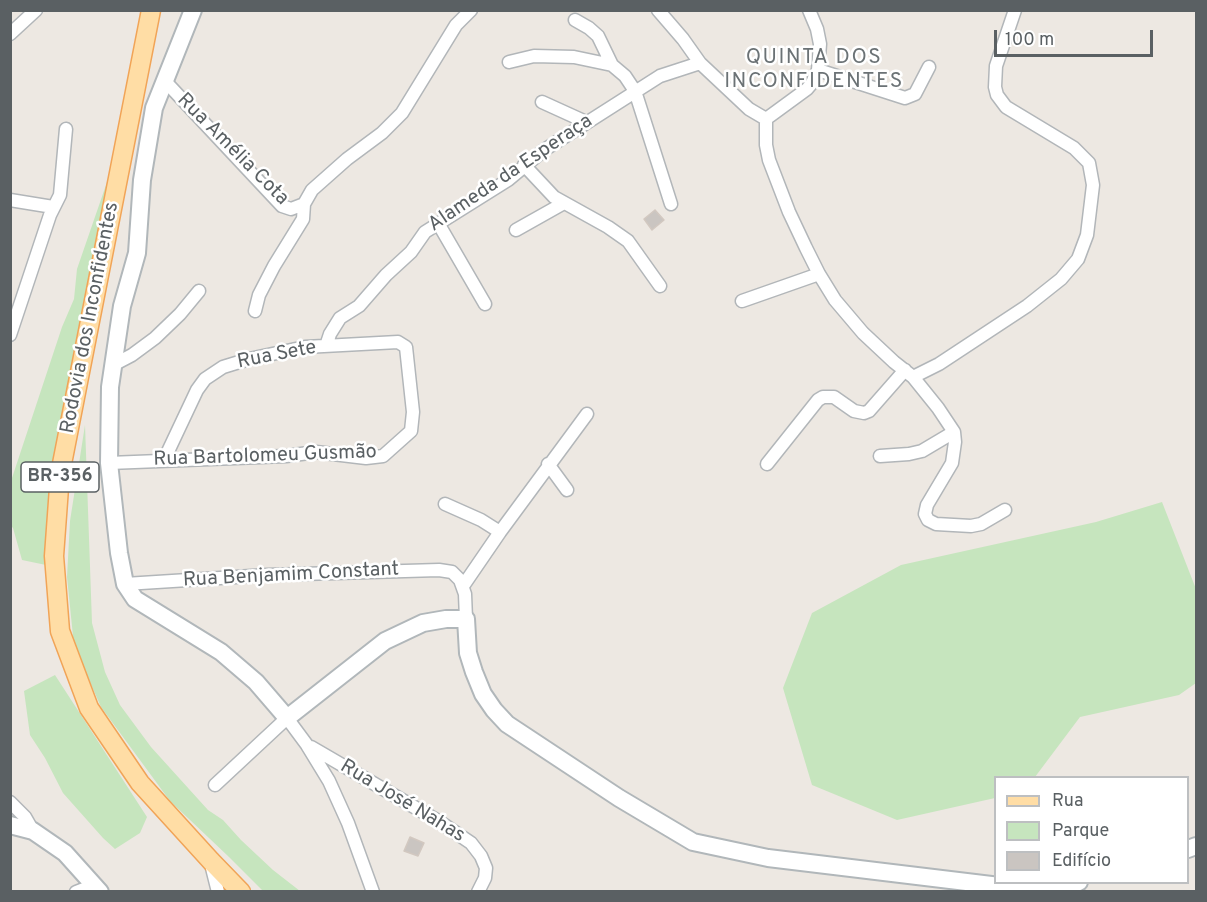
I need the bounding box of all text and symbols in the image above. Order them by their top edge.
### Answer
scale bar [997,18,1156,56]
text: 100 m [1005,29,1054,52]
district label: QUINTA DOS INCONFIDENTES [724,46,904,96]
street label: Rua Amélia Cota [171,89,293,211]
street label: Alameda da Esperaça [424,110,598,238]
street label: Rodovia dos Inconfidentes [57,200,125,436]
street label: Rua Sete [235,337,319,375]
street label: Rua Bartolomeu Gusmão [153,441,377,473]
road number: BR-356 [21,462,99,492]
street label: Rua Benjamim Constant [182,558,400,594]
street label: Rua José Nahas [335,755,469,849]
legend [994,776,1189,884]
text: Rua [1052,790,1083,813]
text: Parque [1052,820,1109,843]
text: Edifício [1052,850,1111,873]

